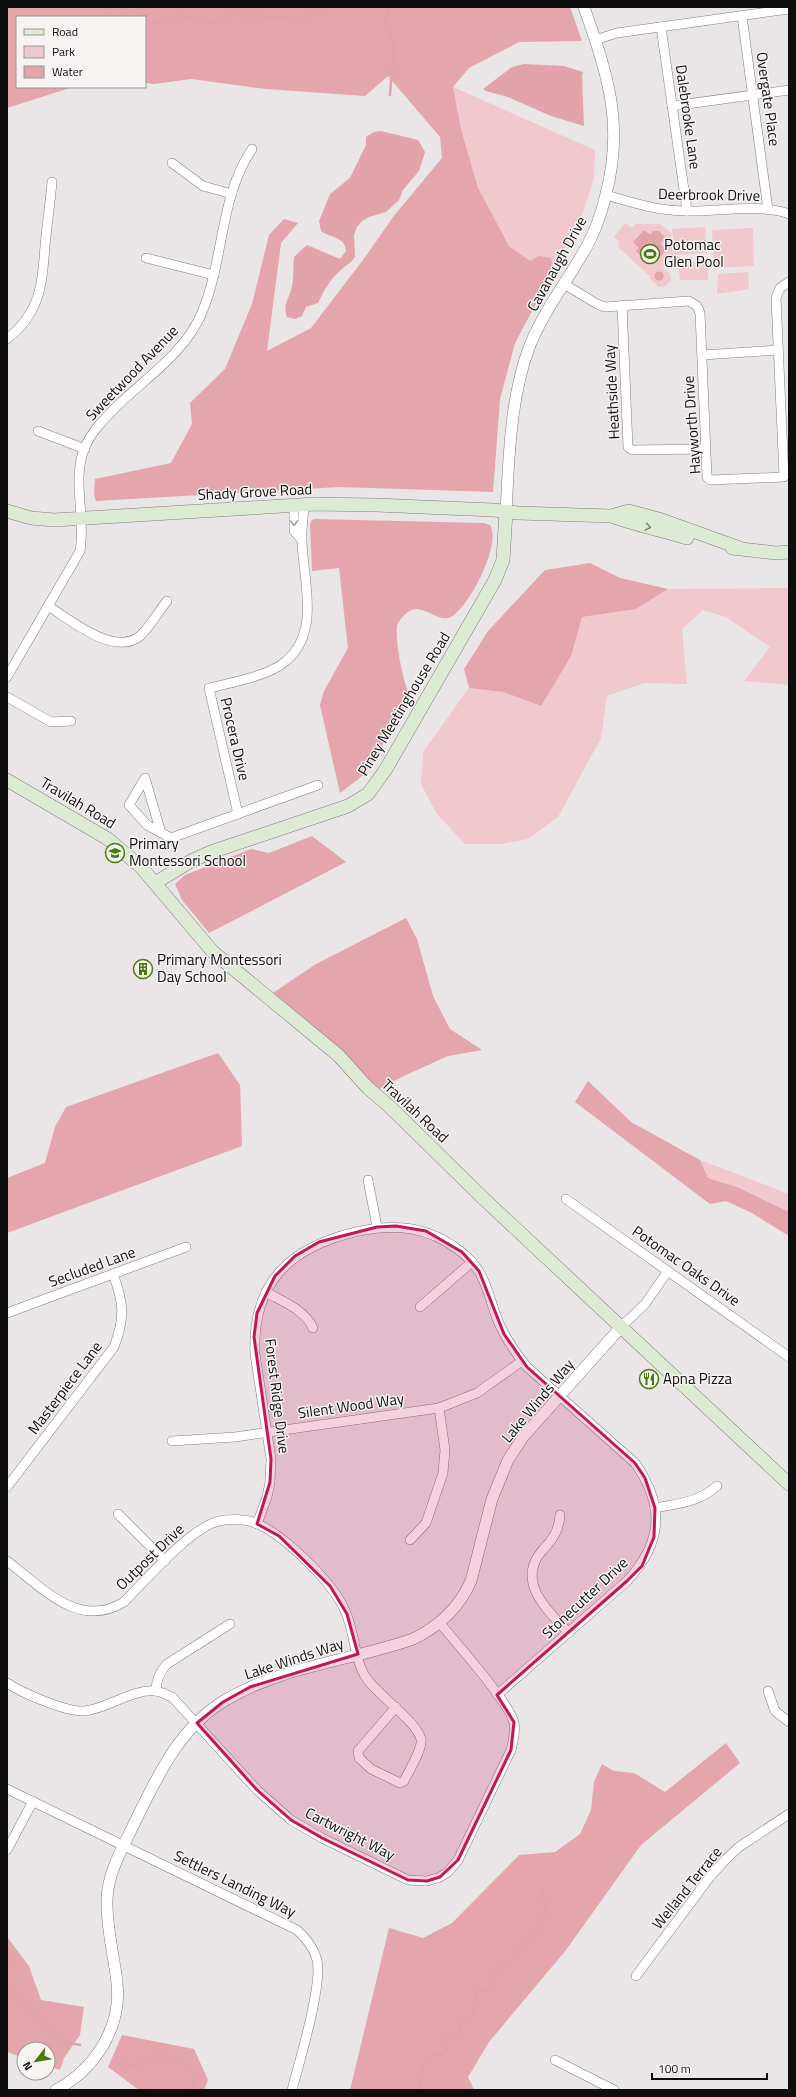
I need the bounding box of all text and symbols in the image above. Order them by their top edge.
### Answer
legend [16,16,146,88]
text: Road [52,22,78,41]
text: Park [52,42,75,61]
street label: Overgate Place [751,50,786,148]
text: Water [52,62,83,81]
street label: Dalebrooke Lane [670,63,707,171]
street label: Deerbrook Drive [658,182,760,207]
street label: Cavanaugh Drive [521,212,592,316]
place label: Potomac Glen Pool [664,233,724,273]
sports icon: Potomac Glen Pool [639,243,661,265]
street label: Sweetwood Avenue [80,320,183,426]
street label: Heathside Way [598,344,625,440]
street label: Hayworth Drive [677,375,706,475]
street label: Shady Grove Road [197,477,313,506]
one-way arrow [290,520,298,526]
one-way arrow [645,522,651,530]
street label: Piney Meetinghouse Road [351,627,456,780]
street label: Procera Drive [215,695,256,783]
street label: Travilah Road [36,771,120,834]
place label: Primary Montessori School [129,832,246,872]
school or university icon: Primary Montessori School [104,842,126,864]
place label: Primary Montessori Day School [157,948,282,988]
building icon: Primary Montessori Day School [132,958,154,980]
street label: Travilah Road [377,1073,454,1148]
street label: Potomac Oaks Drive [627,1220,745,1312]
street label: Secluded Lane [45,1240,138,1293]
street label: Masterpiece Lane [22,1336,107,1439]
street label: Forest Ridge Drive [259,1337,296,1455]
street label: Lake Winds Way [496,1354,580,1448]
place label: Apna Pizza [663,1367,733,1390]
restaurant icon: Apna Pizza [638,1368,660,1390]
street label: Silent Wood Way [296,1387,405,1424]
street label: Outpost Drive [110,1518,189,1595]
street label: Stonecutter Drive [536,1551,633,1644]
street label: Lake Winds Way [241,1632,346,1685]
street label: Cartwright Way [301,1801,399,1866]
street label: Welland Terrace [646,1841,727,1934]
street label: Settlers Landing Way [170,1844,300,1923]
north arrow [16,2041,56,2081]
scale bar [652,2055,767,2081]
text: N [19,2059,36,2074]
text: 100 m [658,2059,691,2078]

